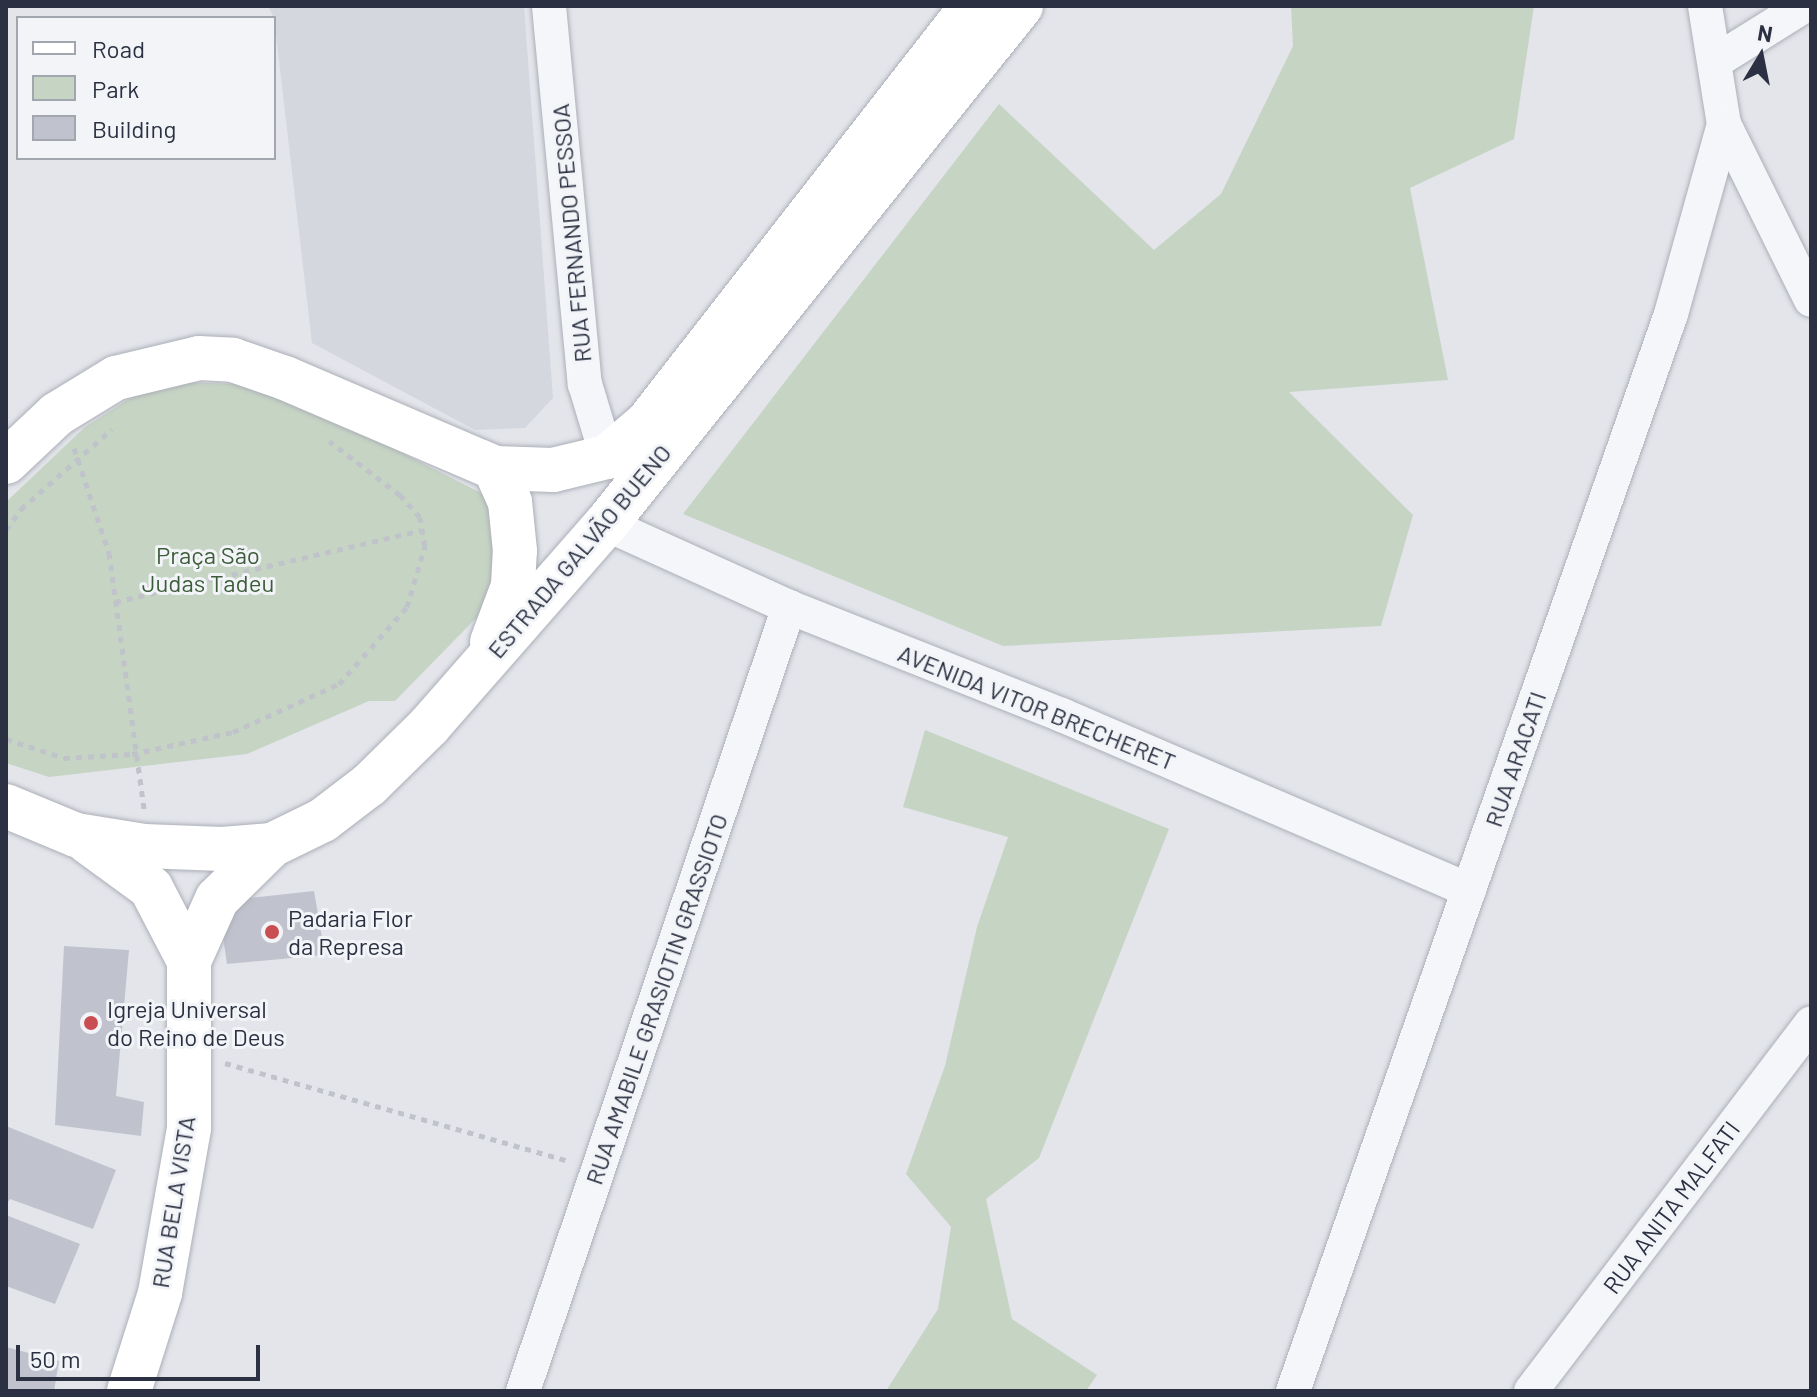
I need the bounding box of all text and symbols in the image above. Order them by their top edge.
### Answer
legend [16,16,276,160]
north arrow [1721,16,1801,96]
text: N [1756,18,1775,46]
text: Road [92,34,145,63]
text: Park [92,74,139,103]
street label: RUA FERNANDO PESSOA [545,102,597,364]
text: Building [92,114,176,143]
street label: ESTRADA GALVÃO BUENO [481,438,677,664]
park label: Praça São Judas Tadeu [142,541,274,597]
street label: AVENIDA VITOR BRECHERET [894,638,1180,776]
street label: RUA ARACATI [1478,688,1552,830]
street label: RUA AMABILE GRASIOTIN GRASSIOTO [579,810,733,1188]
place label: Padaria Flor da Represa [288,904,413,960]
marker: Padaria Flor da Represa [263,923,281,941]
place label: Igreja Universal do Reino de Deus [107,995,285,1051]
marker: Igreja Universal do Reino de Deus [82,1014,100,1032]
street label: RUA BELA VISTA [145,1114,201,1290]
street label: RUA ANITA MALFATI [1597,1115,1745,1299]
scale bar [20,1329,264,1379]
text: 50 m [30,1344,81,1373]

